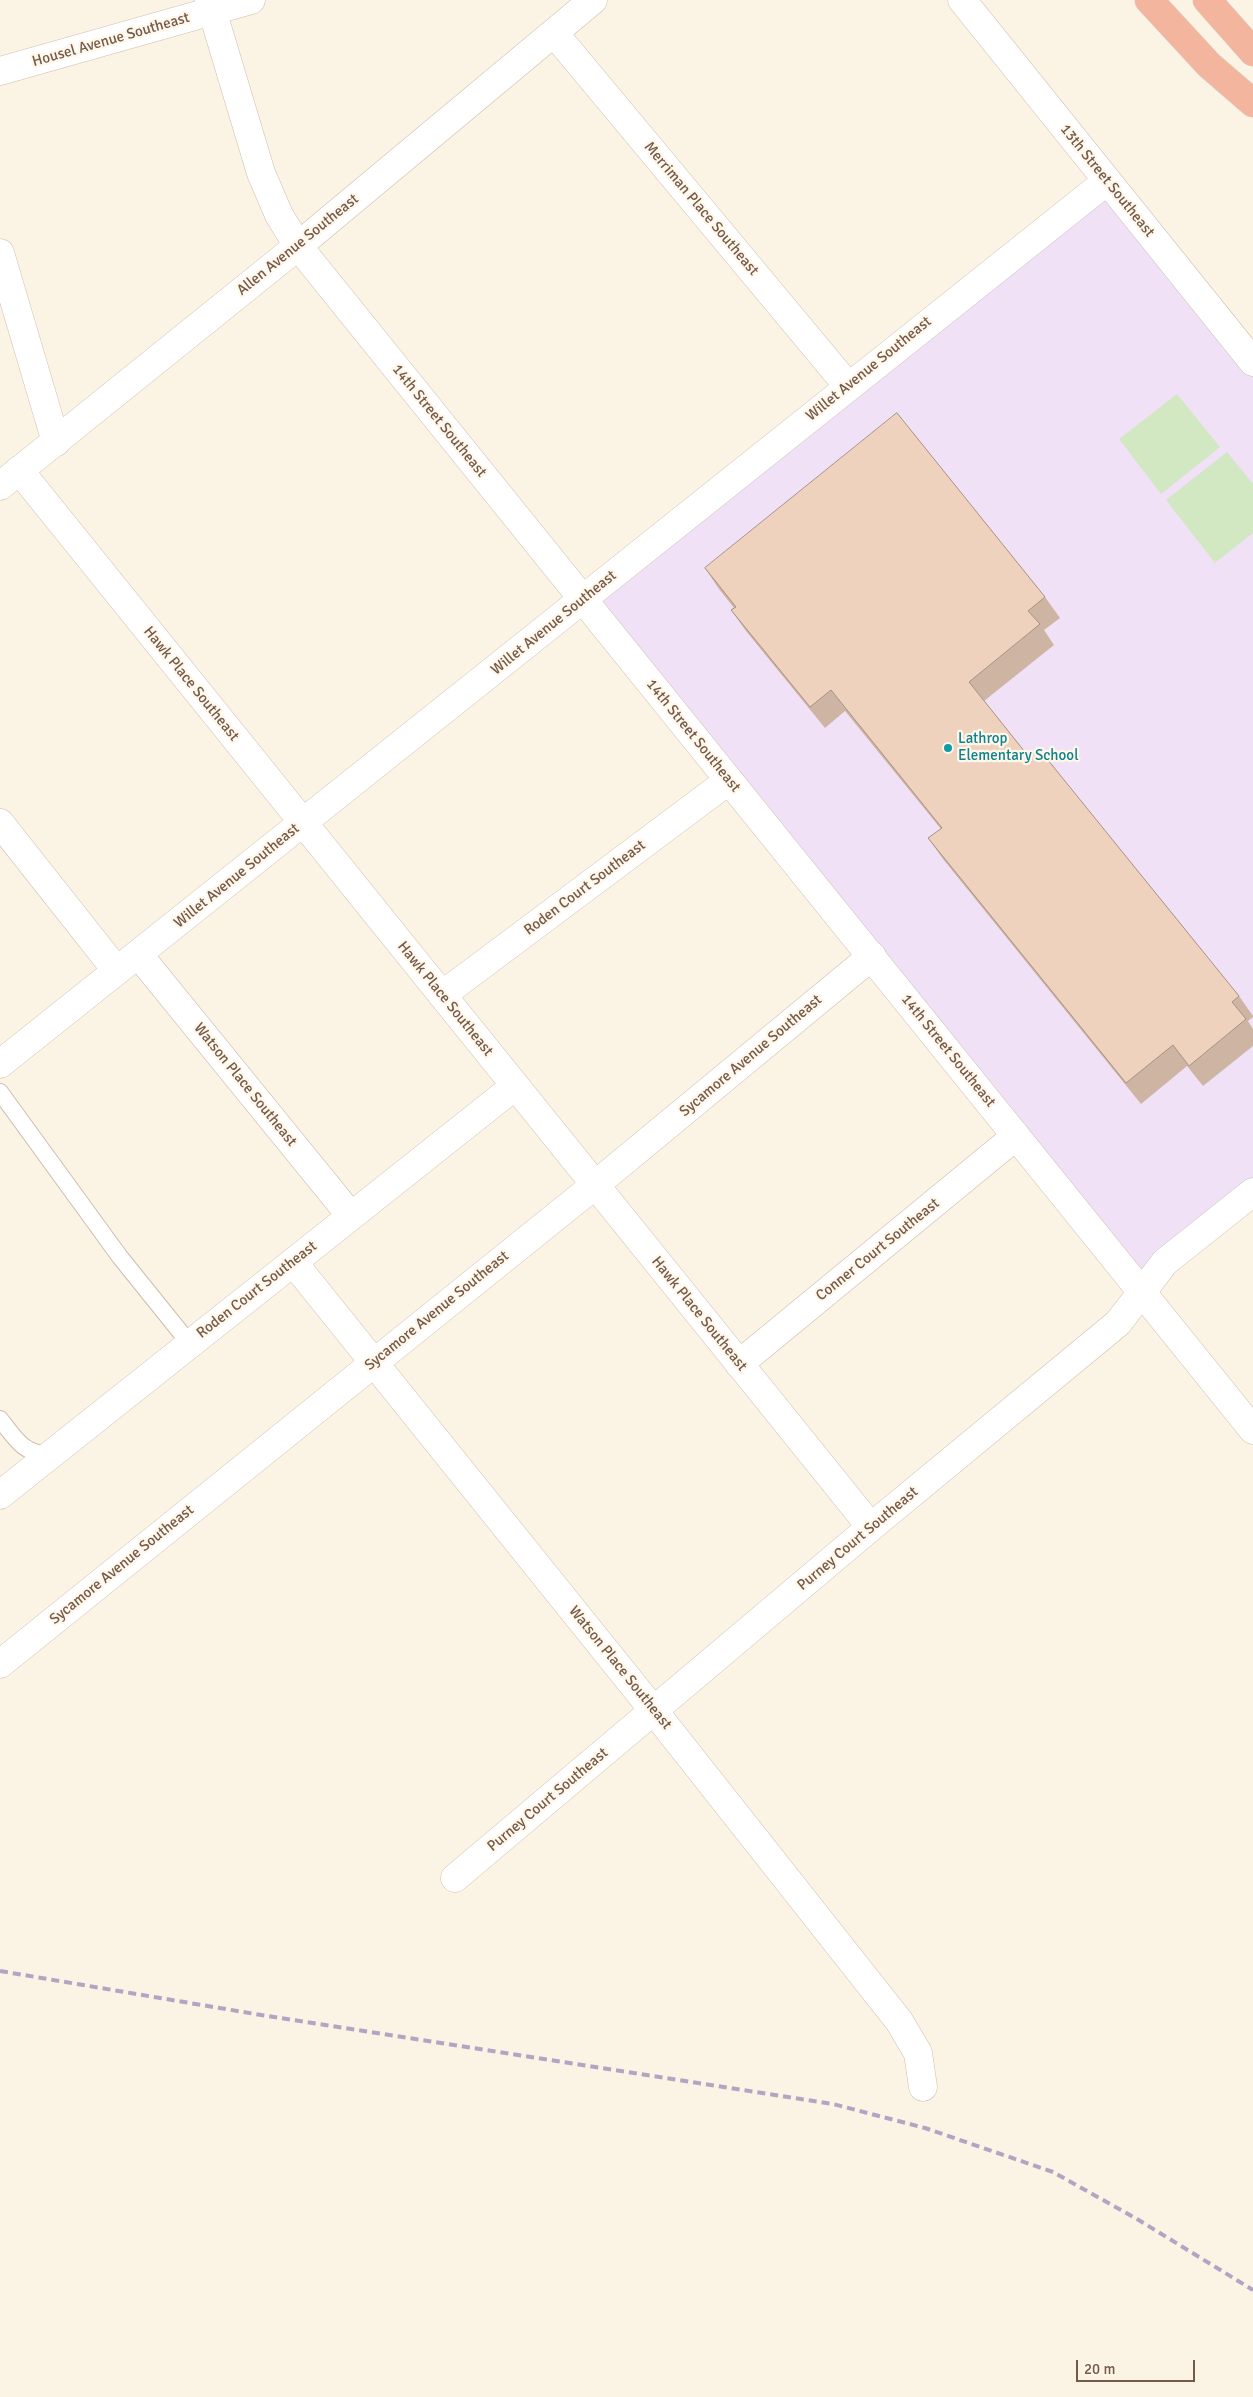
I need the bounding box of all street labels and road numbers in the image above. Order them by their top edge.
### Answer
street label: Housel Avenue Southeast [30,9,192,71]
street label: 13th Street Southeast [1056,121,1158,241]
street label: Merriman Place Southeast [640,138,762,280]
street label: Allen Avenue Southeast [234,190,362,300]
street label: Willet Avenue Southeast [803,313,935,425]
street label: 14th Street Southeast [388,361,490,481]
street label: Willet Avenue Southeast [488,567,620,679]
street label: Hawk Place Southeast [139,623,243,745]
street label: 14th Street Southeast [642,676,744,796]
street label: Willet Avenue Southeast [171,820,303,932]
street label: Roden Court Southeast [521,836,649,940]
street label: Hawk Place Southeast [393,938,497,1060]
street label: Sycamore Avenue Southeast [676,991,826,1121]
street label: 14th Street Southeast [897,991,999,1111]
street label: Watson Place Southeast [190,1020,300,1150]
street label: Conner Court Southeast [813,1195,943,1305]
street label: Roden Court Southeast [193,1237,321,1343]
street label: Sycamore Avenue Southeast [361,1247,513,1375]
street label: Hawk Place Southeast [647,1253,751,1375]
street label: Purney Court Southeast [794,1483,922,1595]
street label: Sycamore Avenue Southeast [46,1501,198,1629]
street label: Watson Place Southeast [565,1603,675,1733]
street label: Purney Court Southeast [484,1744,612,1856]

